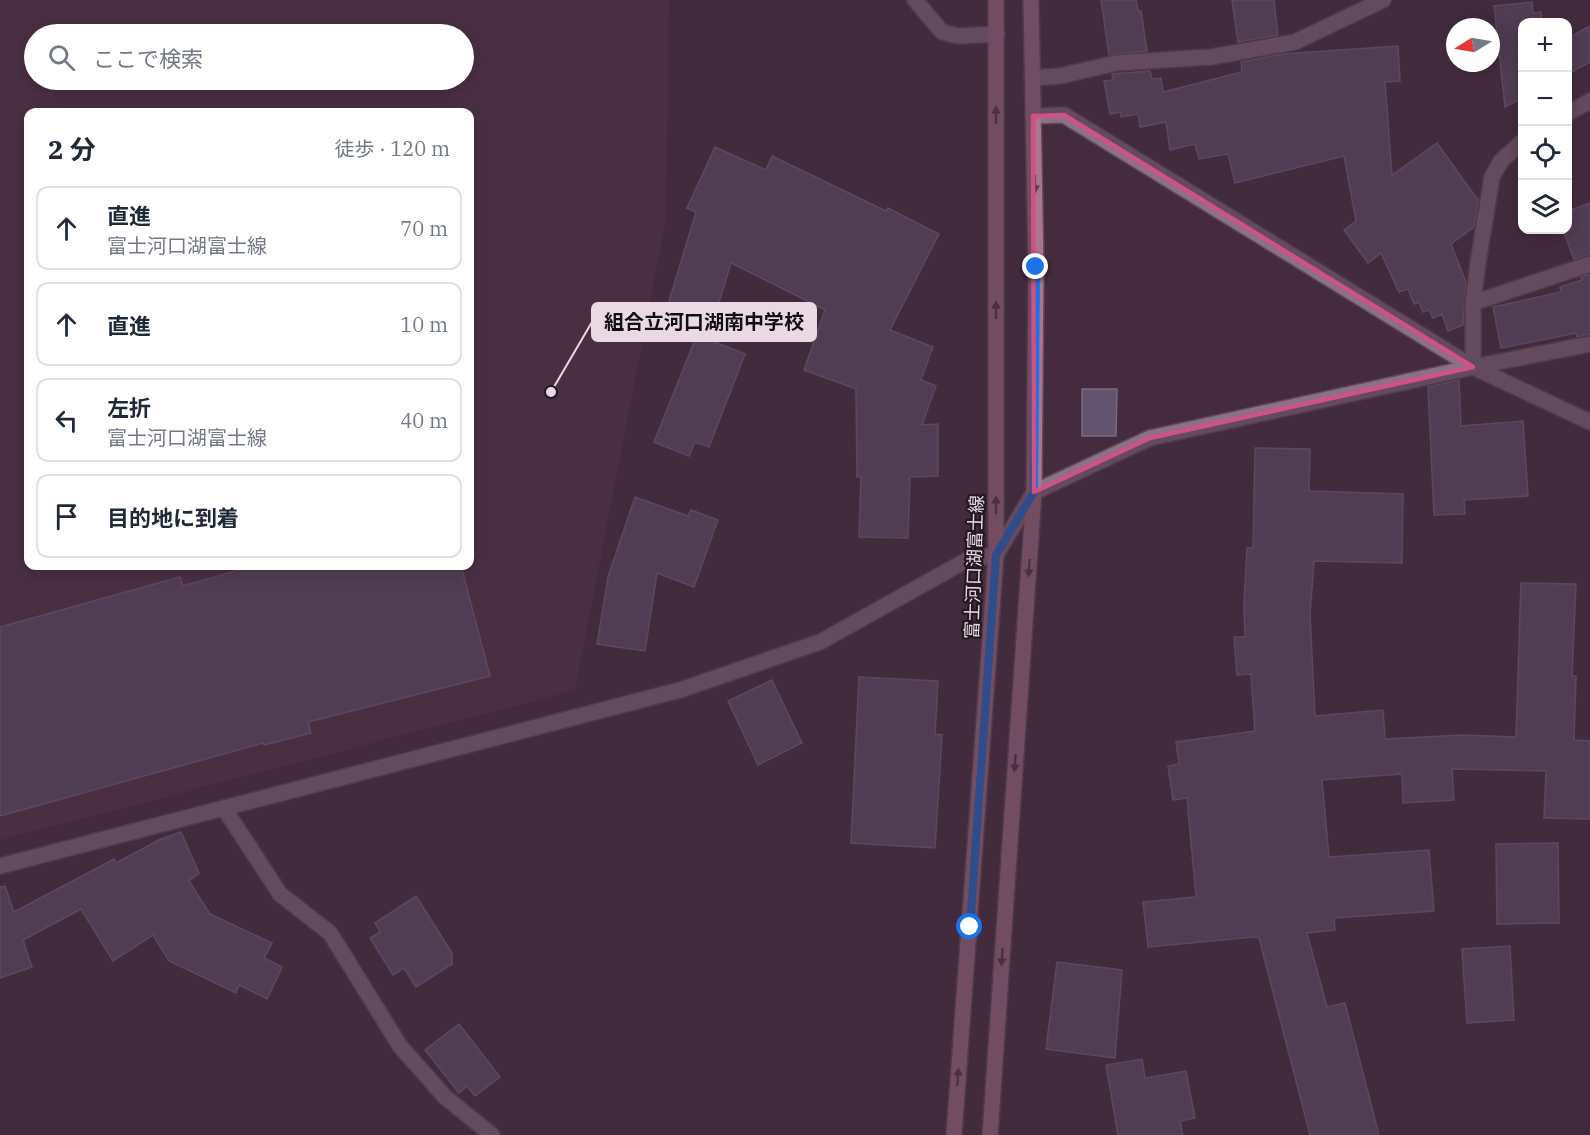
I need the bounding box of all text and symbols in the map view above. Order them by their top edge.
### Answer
north arrow [1446,18,1500,72]
map controls [1518,18,1572,234]
button: + [1518,18,1572,72]
search box [24,24,474,90]
icon: search [45,41,78,74]
text: ここで検索 [93,44,203,73]
button: − [1518,72,1572,126]
one-way arrow [991,106,1001,125]
button: locate [1518,126,1572,180]
text: 2 分 [48,132,96,166]
text: 徒歩 · 120 m [335,135,450,162]
one-way arrow [1030,175,1040,194]
button: layers [1518,180,1572,234]
text: 直進 [107,201,151,230]
icon: ahead [50,212,83,245]
text: 70 m [400,215,448,242]
text: 富士河口湖富士線 [107,232,267,259]
route end [1022,253,1048,279]
one-way arrow [991,301,1001,320]
callout: 組合立河口湖南中学校 [592,303,816,341]
icon: ahead [50,308,83,341]
text: 組合立河口湖南中学校 [604,308,804,335]
text: 直進 [107,311,151,340]
text: 10 m [400,311,448,338]
text: 左折 [107,393,151,422]
icon: left [50,404,83,437]
text: 40 m [400,407,448,434]
text: 富士河口湖富士線 [107,424,267,451]
street label: 富士河口湖富士線 [960,495,988,639]
one-way arrow [991,496,1001,515]
icon: arrive [50,500,83,533]
text: 目的地に到着 [107,503,239,532]
one-way arrow [1024,559,1033,578]
one-way arrow [1011,753,1020,772]
route start [956,913,982,939]
one-way arrow [997,948,1007,967]
one-way arrow [953,1067,963,1086]

